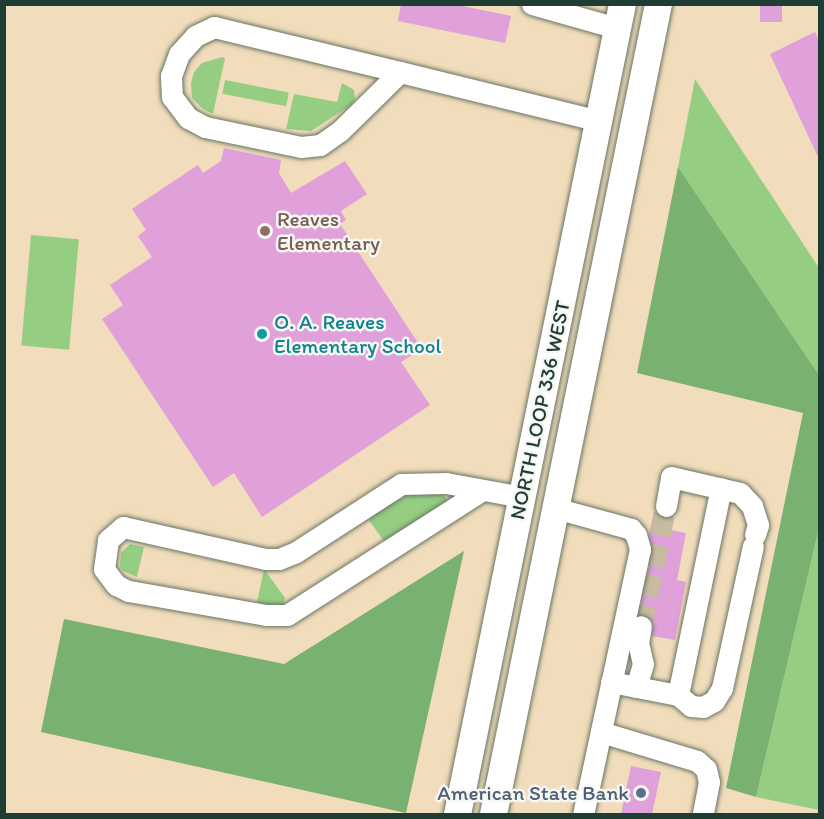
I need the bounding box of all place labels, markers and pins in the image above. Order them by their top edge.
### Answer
place label: Reaves Elementary [277,206,380,256]
marker: Reaves Elementary [258,224,272,238]
place label: O. A. Reaves Elementary School [274,309,441,359]
marker: O. A. Reaves Elementary School [255,327,269,341]
place label: American State Bank [437,780,629,806]
marker: American State Bank [634,786,648,800]

